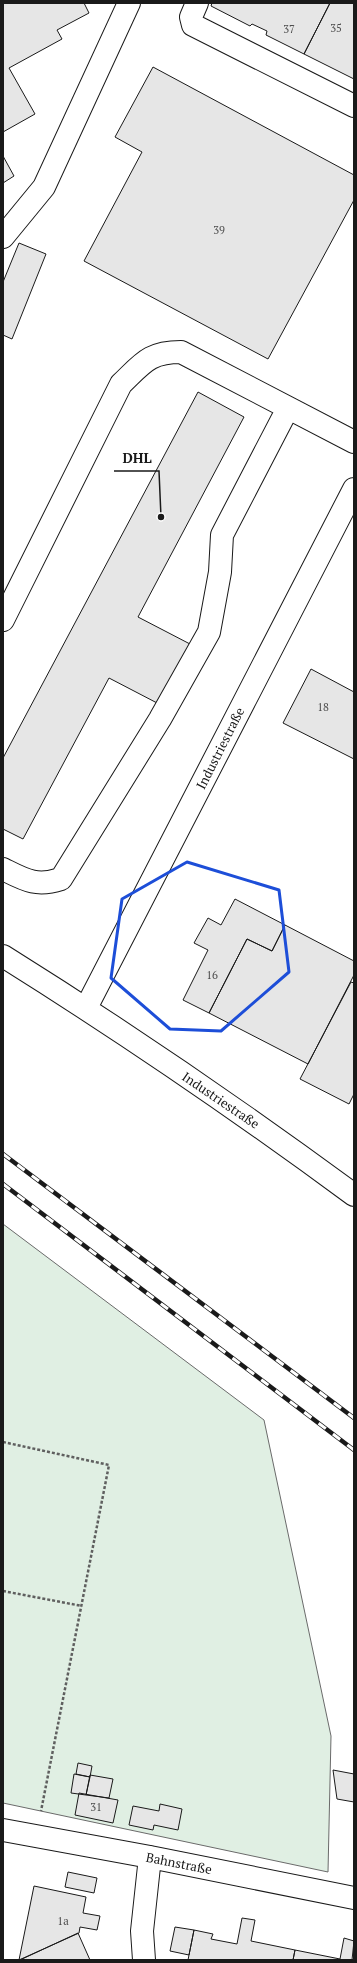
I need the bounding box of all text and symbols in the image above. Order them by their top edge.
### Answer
house number: 35 [330,21,342,35]
house number: 37 [283,22,295,36]
house number: 39 [213,223,225,237]
callout: DHL [114,445,159,471]
text: DHL [122,448,152,467]
house number: 18 [317,700,329,714]
street label: Industriestraße [192,704,248,792]
house number: 16 [206,968,218,982]
street label: Industriestraße [179,1067,263,1133]
house number: 31 [90,1800,102,1814]
street label: Bahnstraße [145,1848,213,1878]
house number: 1a [57,1914,69,1928]

